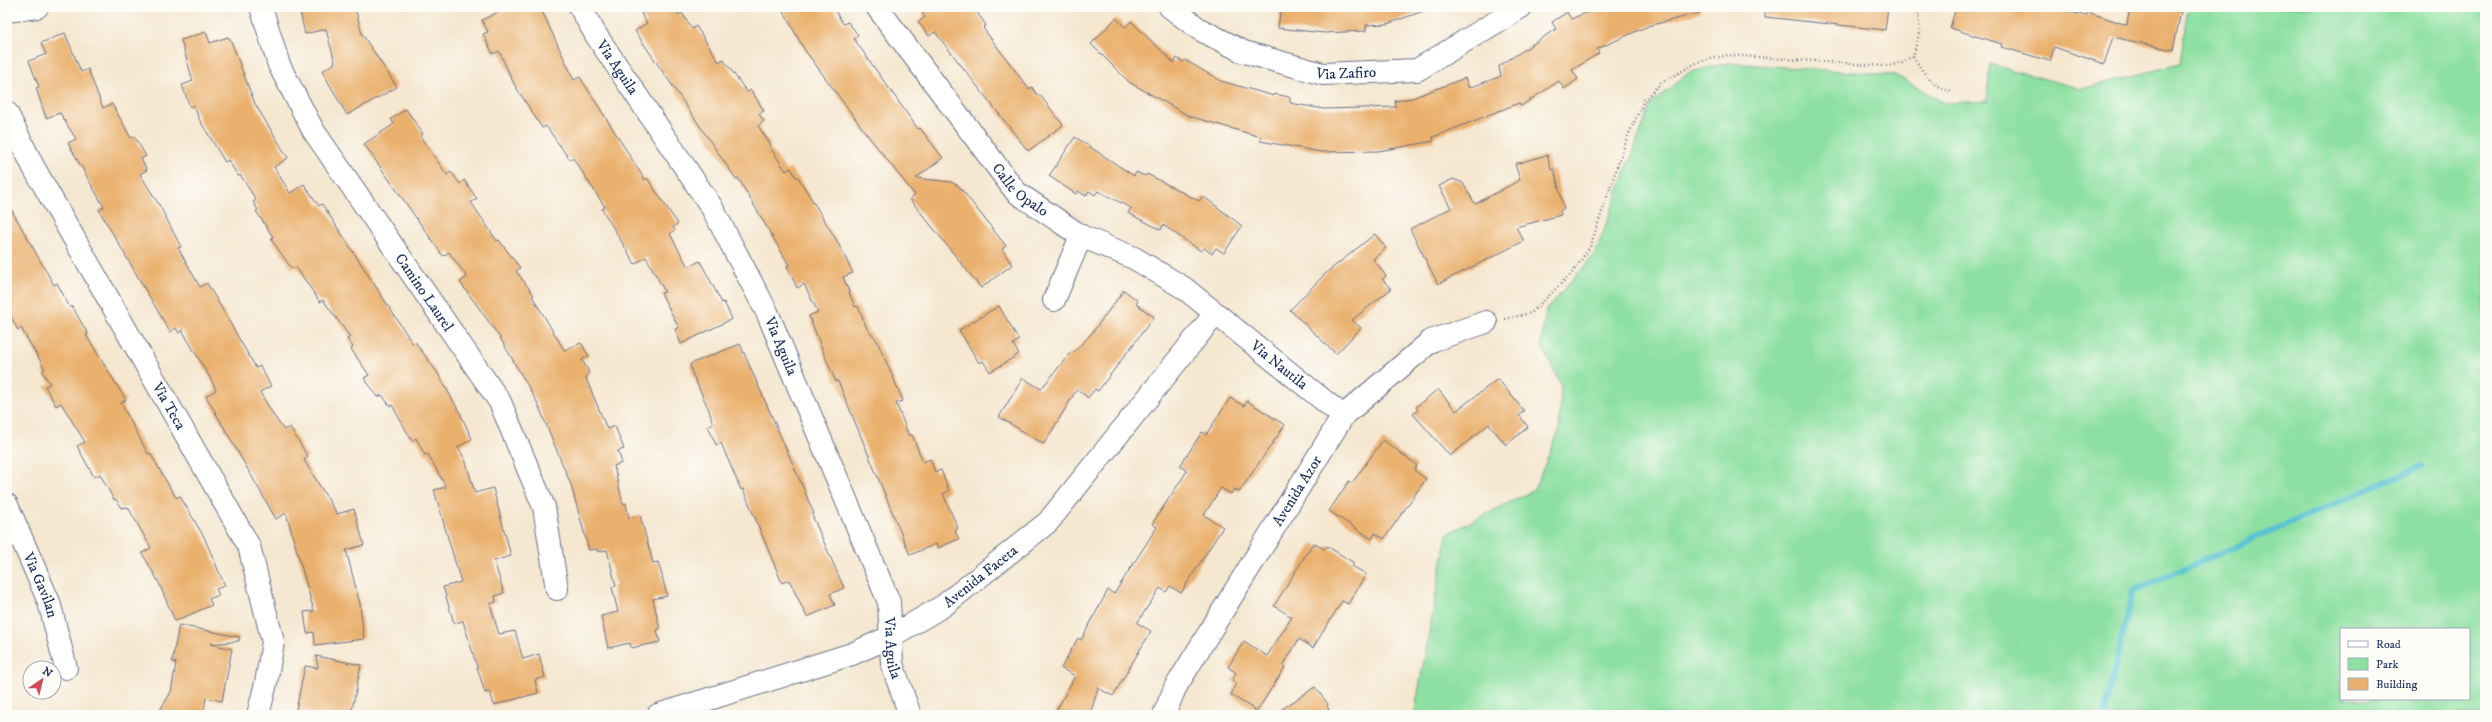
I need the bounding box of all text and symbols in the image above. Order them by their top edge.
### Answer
street label: Via Aguila [592,36,643,99]
street label: Via Zafiro [1313,63,1377,84]
street label: Calle Opalo [988,159,1052,221]
street label: Camino Laurel [391,250,458,336]
street label: Via Aguila [760,313,802,379]
street label: Via Nautila [1246,336,1312,394]
street label: Via Teca [147,378,190,434]
street label: Avenida Azor [1268,452,1327,530]
street label: Avenida Faceta [939,541,1022,612]
street label: Via Gavilan [18,549,62,620]
street label: Via Aguila [880,616,906,682]
legend [2340,628,2470,700]
text: Road [2376,637,2401,652]
text: Park [2376,657,2398,672]
north arrow [22,660,62,700]
text: N [39,664,55,681]
text: Building [2376,677,2417,692]

